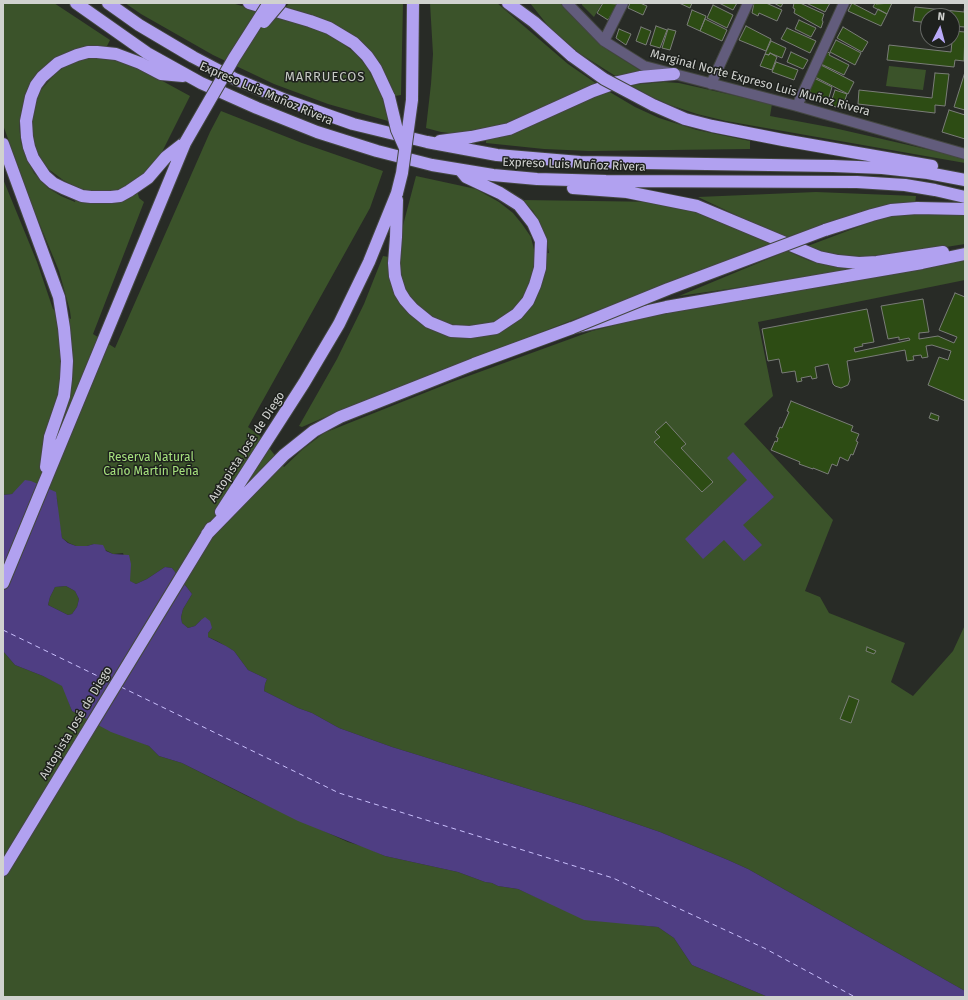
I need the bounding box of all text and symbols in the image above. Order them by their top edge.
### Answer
north arrow [920,8,960,48]
text: N [937,10,946,23]
street label: Marginal Norte Expreso Luis Muñoz Rivera [648,47,872,119]
street label: Expreso Luis Muñoz Rivera [197,59,335,129]
district label: MARRUECOS [285,69,365,85]
street label: Expreso Luis Muñoz Rivera [502,155,646,175]
street label: Autopista José de Diego [206,389,288,505]
park label: Reserva Natural Caño Martín Peña [103,451,199,479]
street label: Autopista José de Diego [37,664,115,782]

